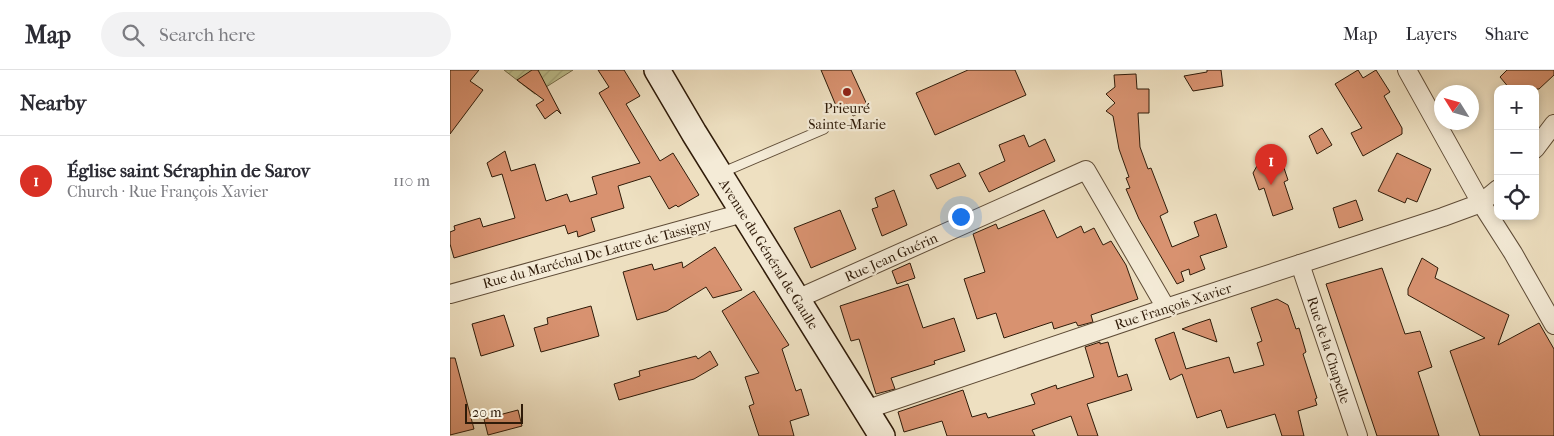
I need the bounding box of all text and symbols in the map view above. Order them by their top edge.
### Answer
search box [101,12,451,57]
text: Map [25,21,71,49]
icon: search [119,21,147,49]
text: Search here [159,24,255,46]
text: Map [1343,24,1377,45]
text: Layers [1405,24,1457,45]
text: Share [1485,24,1529,45]
north arrow [1434,85,1479,130]
map controls [1494,85,1539,220]
button: + [1494,85,1539,130]
marker: Prieuré Sainte-Marie [841,86,853,98]
text: Nearby [20,91,86,115]
place label: Prieuré Sainte-Marie [808,100,886,133]
button: − [1494,130,1539,175]
pin: 1 [1255,144,1287,185]
text: Église saint Séraphin de Sarov [67,160,310,182]
text: 1 [33,171,39,190]
text: 110 m [393,171,430,190]
street label: Avenue du Général de Gaulle [715,175,822,333]
button: locate [1494,175,1539,220]
text: Church · Rue François Xavier [67,182,268,201]
your location [948,204,974,230]
street label: Rue du Maréchal De Lattre de Tassigny [481,215,714,292]
street label: Rue Jean Guérin [842,229,940,286]
street label: Rue François Xavier [1112,279,1234,333]
street label: Rue de la Chapelle [1303,295,1354,406]
scale bar [465,401,522,424]
text: 20 m [472,404,502,421]

